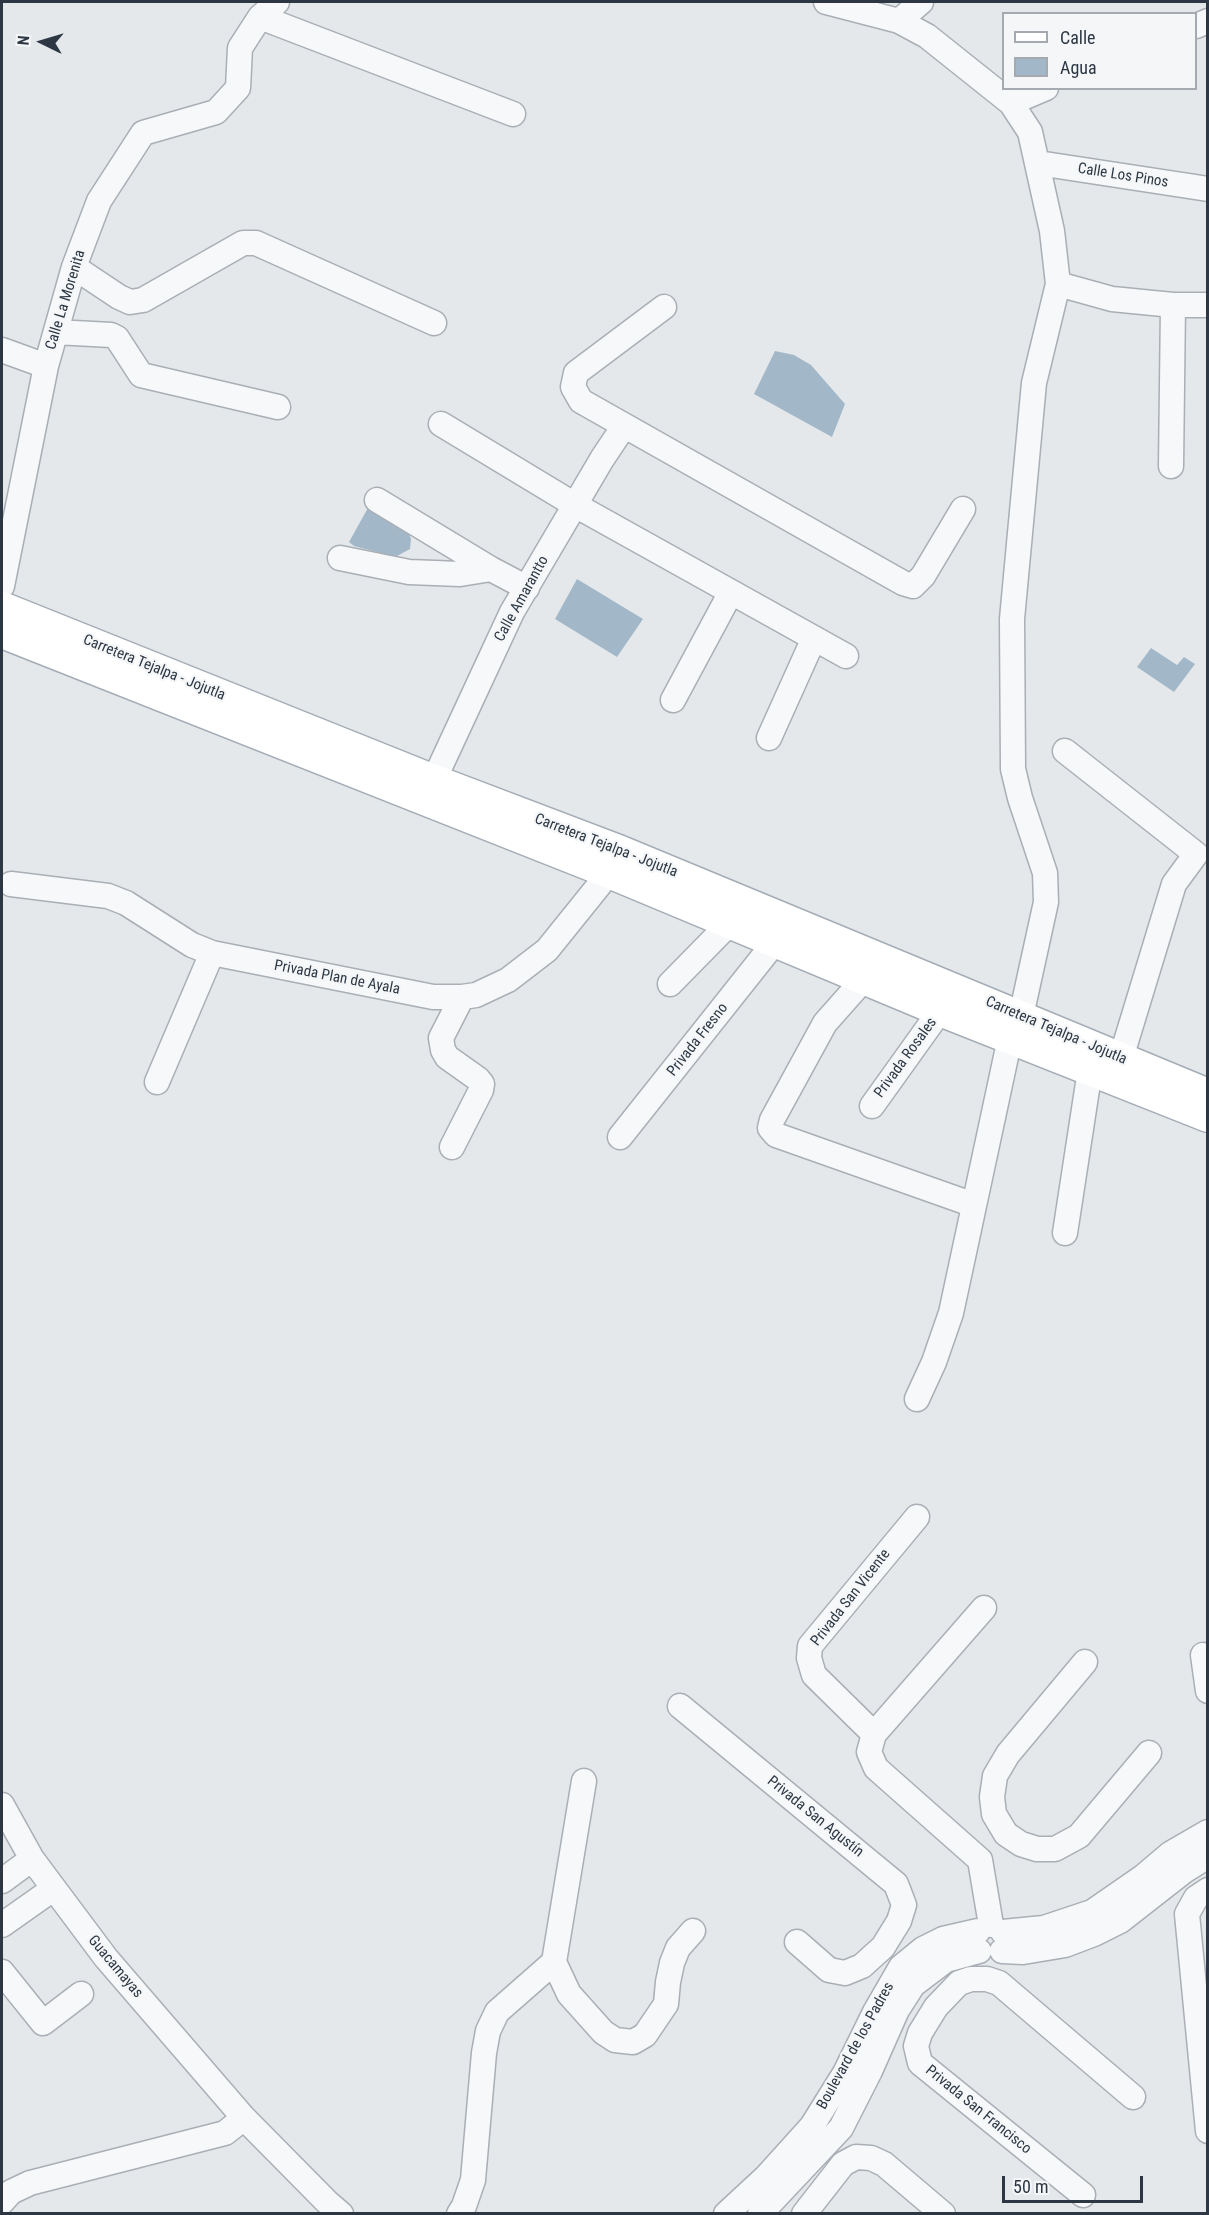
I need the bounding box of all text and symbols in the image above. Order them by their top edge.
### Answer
north arrow [12,12,72,72]
legend [1002,12,1197,90]
text: Calle [1060,27,1096,48]
text: N [14,35,33,46]
text: Agua [1060,57,1097,78]
street label: Calle Los Pinos [1076,160,1170,192]
street label: Calle La Morenita [42,248,90,352]
street label: Calle Amarantto [491,553,553,645]
street label: Carretera Tejalpa - Jojutla [80,631,228,705]
street label: Carretera Tejalpa - Jojutla [532,810,680,882]
street label: Privada Plan de Ayala [273,957,401,999]
street label: Carretera Tejalpa - Jojutla [983,993,1129,1069]
street label: Privada Fresno [664,1000,732,1080]
street label: Privada Rosales [871,1014,941,1102]
street label: Privada San Vicente [808,1546,894,1650]
street label: Privada San Agustín [763,1773,867,1861]
street label: Guacamayas [84,1932,146,2002]
street label: Boulevard de los Padres [814,1979,898,2113]
street label: Privada San Francisco [921,2062,1035,2158]
scale bar [1005,2164,1146,2202]
text: 50 m [1013,2176,1048,2197]

